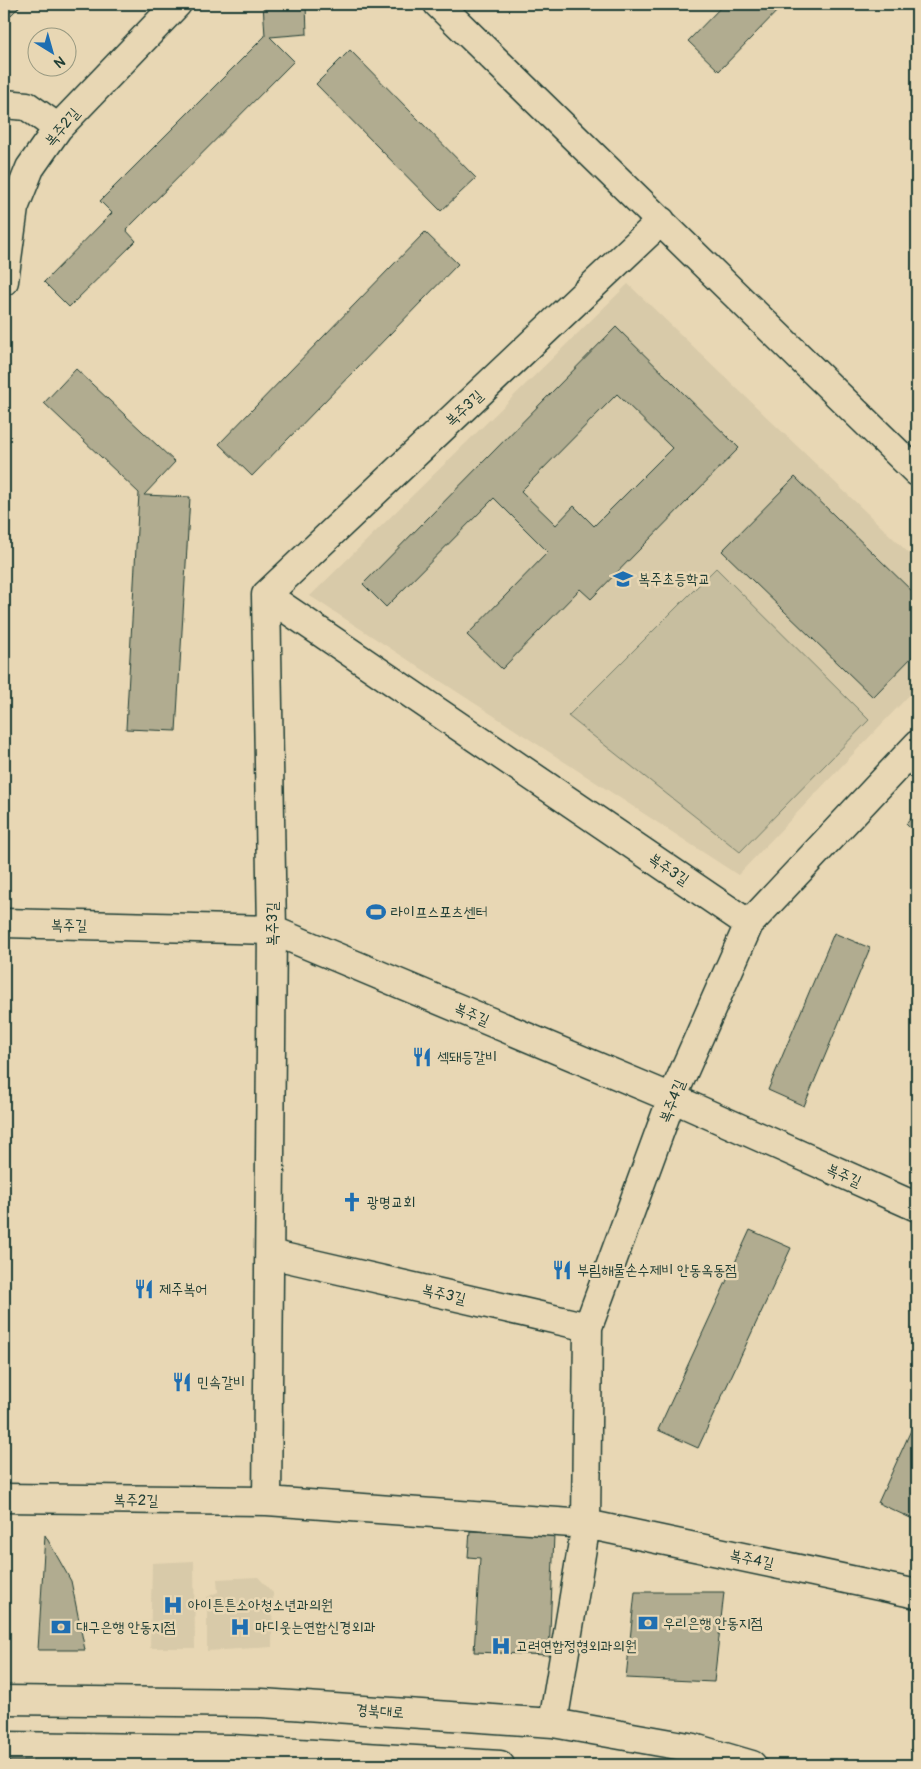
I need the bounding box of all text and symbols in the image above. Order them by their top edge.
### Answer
north arrow [28,28,78,78]
text: N [51,52,68,72]
street label: 복주2길 [41,104,84,151]
street label: 복주3길 [442,386,487,431]
school or university icon: 복주초등학교 [612,568,634,590]
place label: 복주초등학교 [638,570,710,589]
street label: 복주3길 [645,849,693,890]
sports icon: 라이프스포츠센터 [365,901,387,923]
street label: 복주3길 [263,902,282,946]
place label: 라이프스포츠센터 [391,903,488,922]
street label: 복주길 [51,916,87,935]
street label: 복주길 [451,999,492,1030]
restaurant icon: 섹돼등갈비 [411,1046,433,1068]
place label: 섹돼등갈비 [437,1048,497,1067]
street label: 복주4길 [655,1077,690,1126]
street label: 복주길 [823,1159,864,1192]
church icon: 광명교회 [341,1191,363,1213]
place label: 광명교회 [367,1193,415,1212]
restaurant icon: 부림해물손수제비 안동옥동점 [551,1259,573,1281]
place label: 부림해물손수제비 안동옥동점 [577,1261,737,1280]
restaurant icon: 제주복어 [133,1278,155,1300]
place label: 제주복어 [159,1280,207,1299]
street label: 복주3길 [420,1280,468,1309]
restaurant icon: 민속갈비 [171,1371,193,1393]
place label: 민속갈비 [197,1373,245,1392]
street label: 복주2길 [114,1491,158,1510]
street label: 복주4길 [728,1546,776,1573]
hospital icon: 아이튼튼소아청소년과의원 [162,1594,184,1616]
place label: 아이튼튼소아청소년과의원 [188,1596,333,1615]
bank icon: 우리은행 안동지점 [637,1612,659,1634]
place label: 우리은행 안동지점 [663,1614,763,1633]
bank icon: 대구은행 안동지점 [50,1616,72,1638]
hospital icon: 마디웃는연합신경외과 [229,1616,251,1638]
place label: 대구은행 안동지점 [76,1618,176,1637]
place label: 마디웃는연합신경외과 [255,1618,376,1637]
hospital icon: 고려연합정형외과의원 [490,1635,512,1657]
place label: 고려연합정형외과의원 [516,1637,637,1656]
street label: 경북대로 [355,1700,405,1723]

